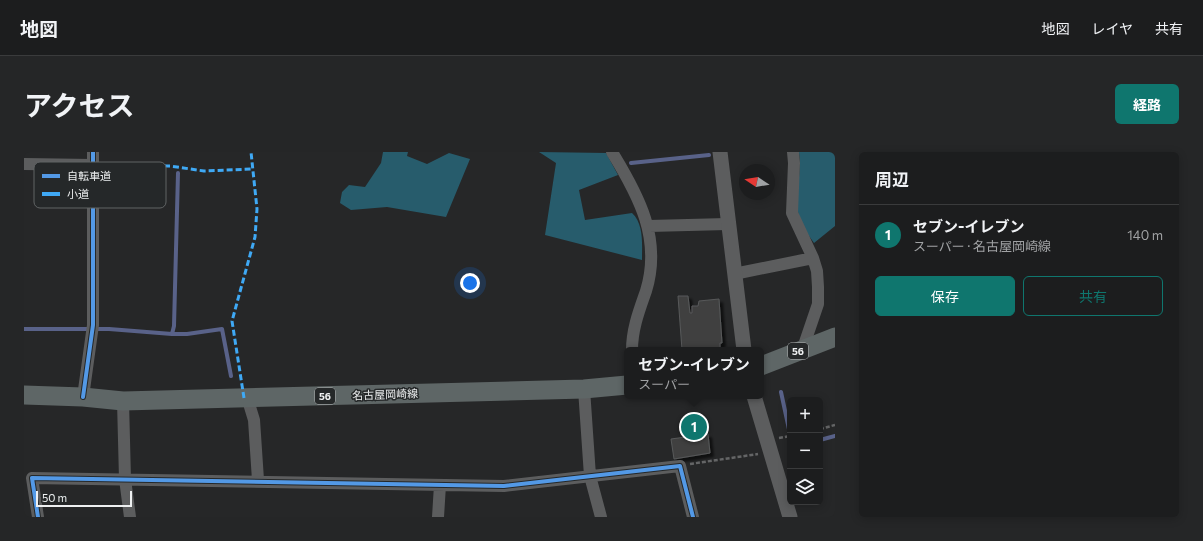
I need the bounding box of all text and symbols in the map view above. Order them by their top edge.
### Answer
text: 地図 [20,17,58,40]
text: 地図 [1041,20,1069,37]
text: レイヤ [1091,20,1133,37]
text: 共有 [1155,20,1183,37]
button: 経路 [1115,84,1179,124]
text: アクセス [24,88,135,122]
legend [34,162,166,208]
north arrow [739,164,775,200]
text: 自転車道 [67,169,111,182]
text: 周辺 [875,169,909,190]
text: 小道 [67,187,89,200]
text: セブン-イレブン [913,217,1024,235]
text: 1 [885,227,891,243]
text: 140 m [1127,227,1163,243]
text: スーパー · 名古屋岡崎線 [913,238,1051,254]
your location [460,273,480,293]
button: 保存 [875,276,1015,316]
button: 共有 [1023,276,1163,316]
road number: 56 [788,343,808,359]
popup [624,347,764,399]
text: セブン-イレブン [638,355,750,373]
text: スーパー [638,376,690,392]
street label: 名古屋岡崎線 [352,386,418,402]
road number: 56 [315,388,335,404]
map controls [787,397,823,505]
button: + [787,397,823,433]
pin: 1 [681,412,707,442]
button: − [787,433,823,469]
button: layers [787,469,823,505]
scale bar [36,489,132,508]
text: 50 m [42,491,67,504]

